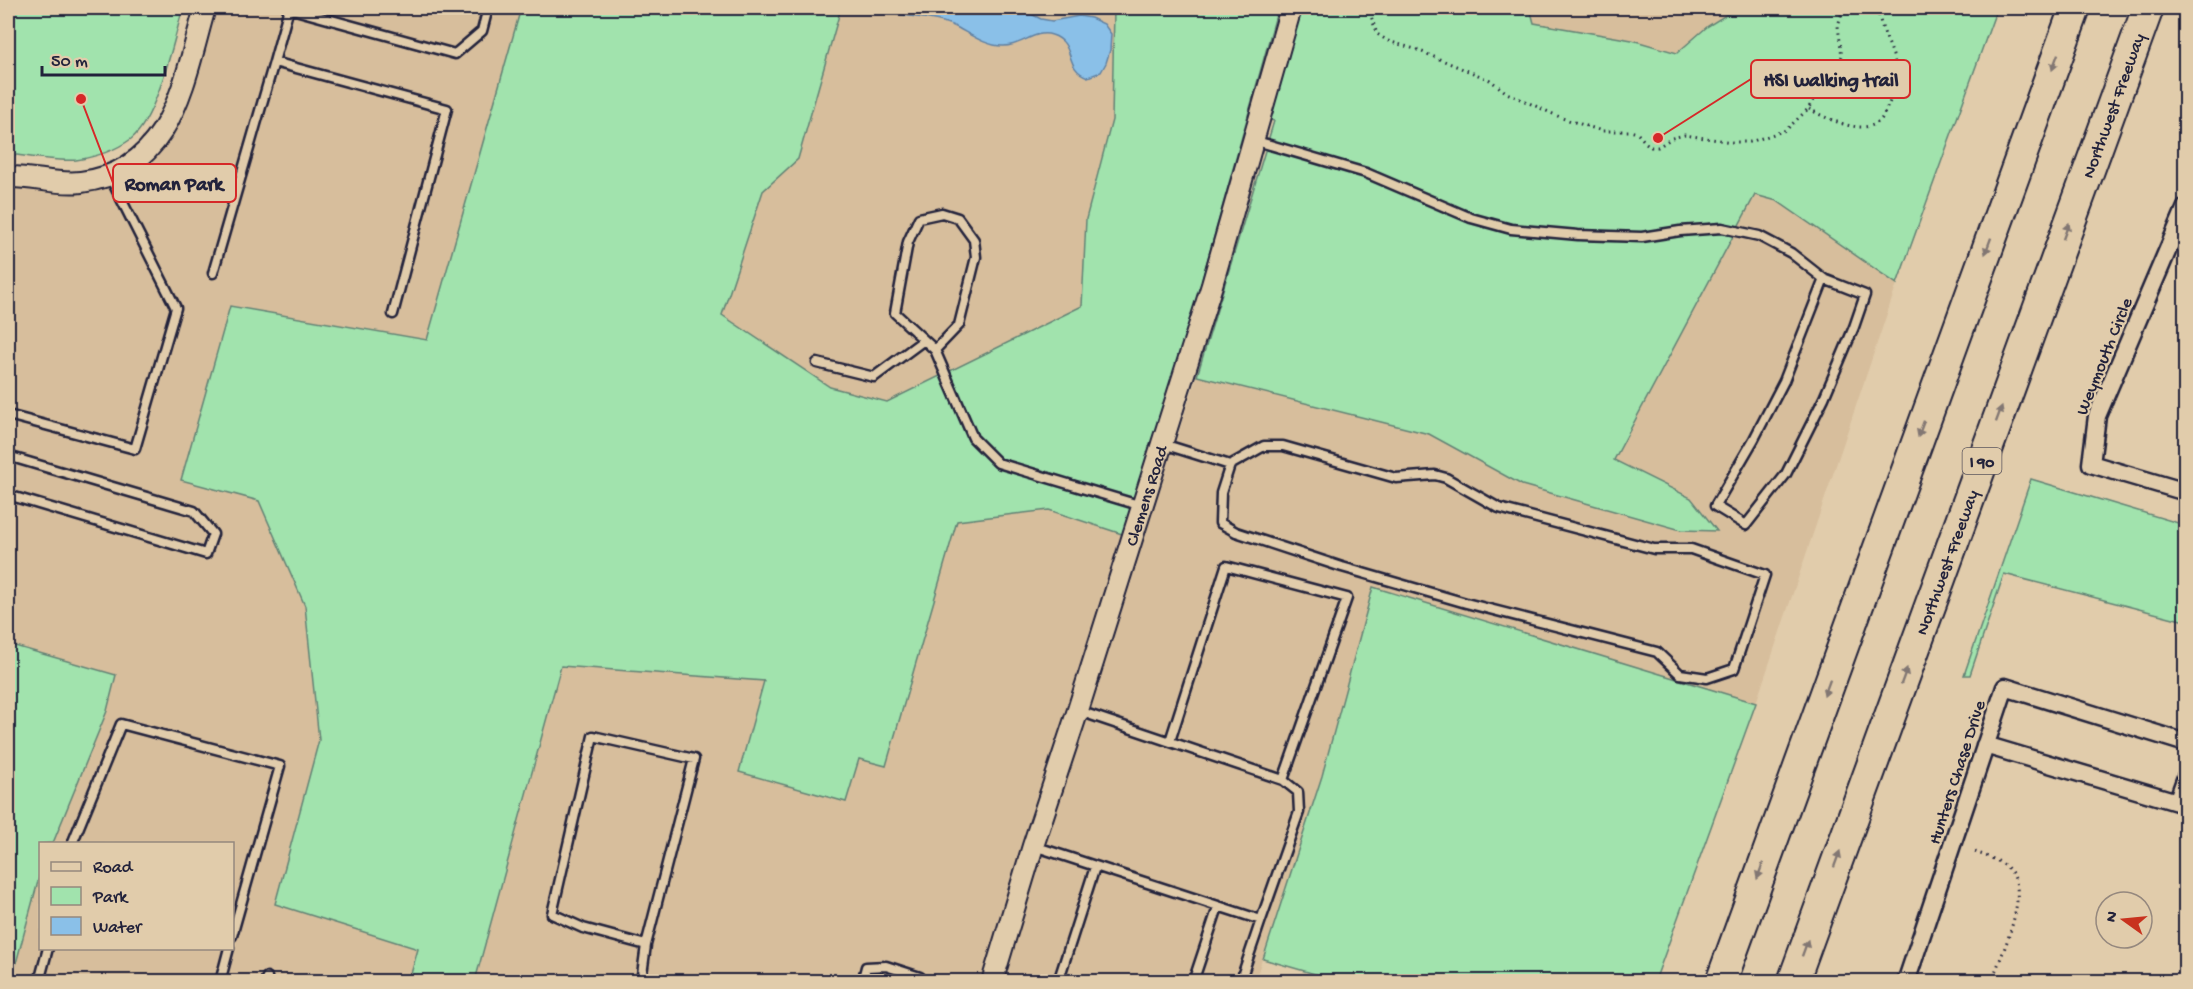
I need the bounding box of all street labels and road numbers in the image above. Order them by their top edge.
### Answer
street label: Northwest Freeway [2079,31,2151,182]
street label: Weymouth Circle [2072,295,2139,419]
street label: Clemens Road [1122,442,1174,549]
road number: I 90 [1962,448,2002,474]
street label: Northwest Freeway [1912,487,1985,638]
street label: Hunters Chase Drive [1925,698,1992,847]

